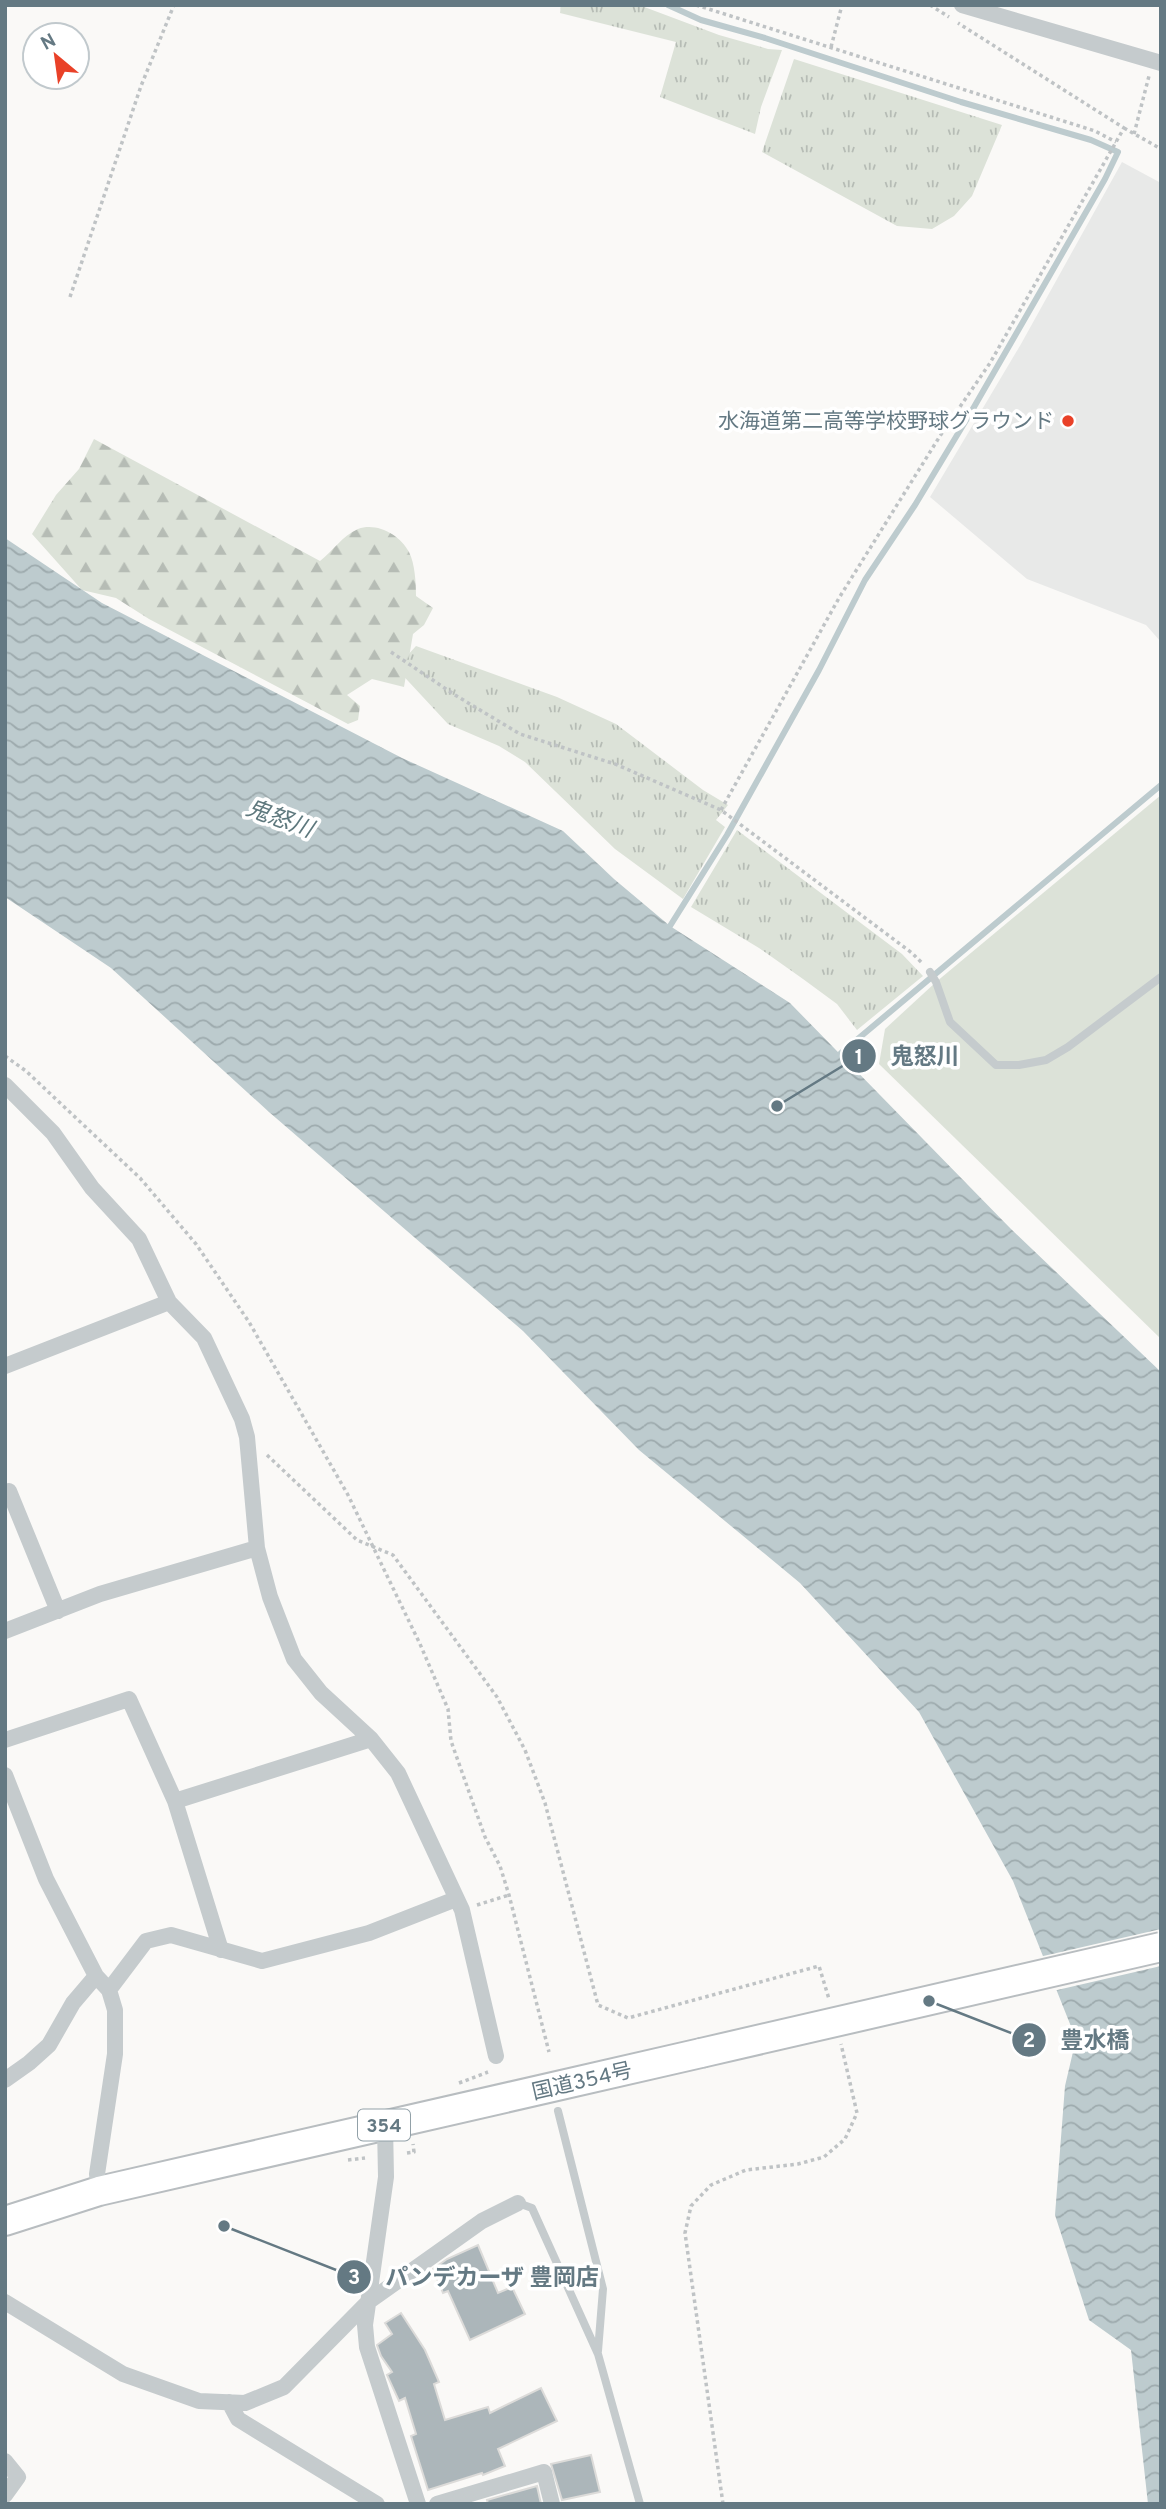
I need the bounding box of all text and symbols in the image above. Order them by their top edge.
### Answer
north arrow [21,21,91,91]
text: N [37,29,61,57]
place label: 水海道第二高等学校野球グラウンド [718,409,1054,436]
marker: 水海道第二高等学校野球グラウンド [1060,413,1076,429]
water label: 鬼怒川 [242,795,319,847]
callout: 鬼怒川 [842,1034,974,1078]
text: 鬼怒川 [891,1044,960,1073]
text: 1 [855,1045,863,1072]
callout: 豊水橋 [1012,2018,1144,2062]
text: 2 [1023,2028,1035,2055]
text: 豊水橋 [1061,2028,1130,2057]
street label: 国道354号 [530,2058,635,2107]
road number: 354 [358,2110,410,2140]
callout: パンデカーザ 豊岡店 [336,2255,612,2299]
text: 3 [348,2265,360,2292]
text: パンデカーザ 豊岡店 [385,2265,599,2294]

